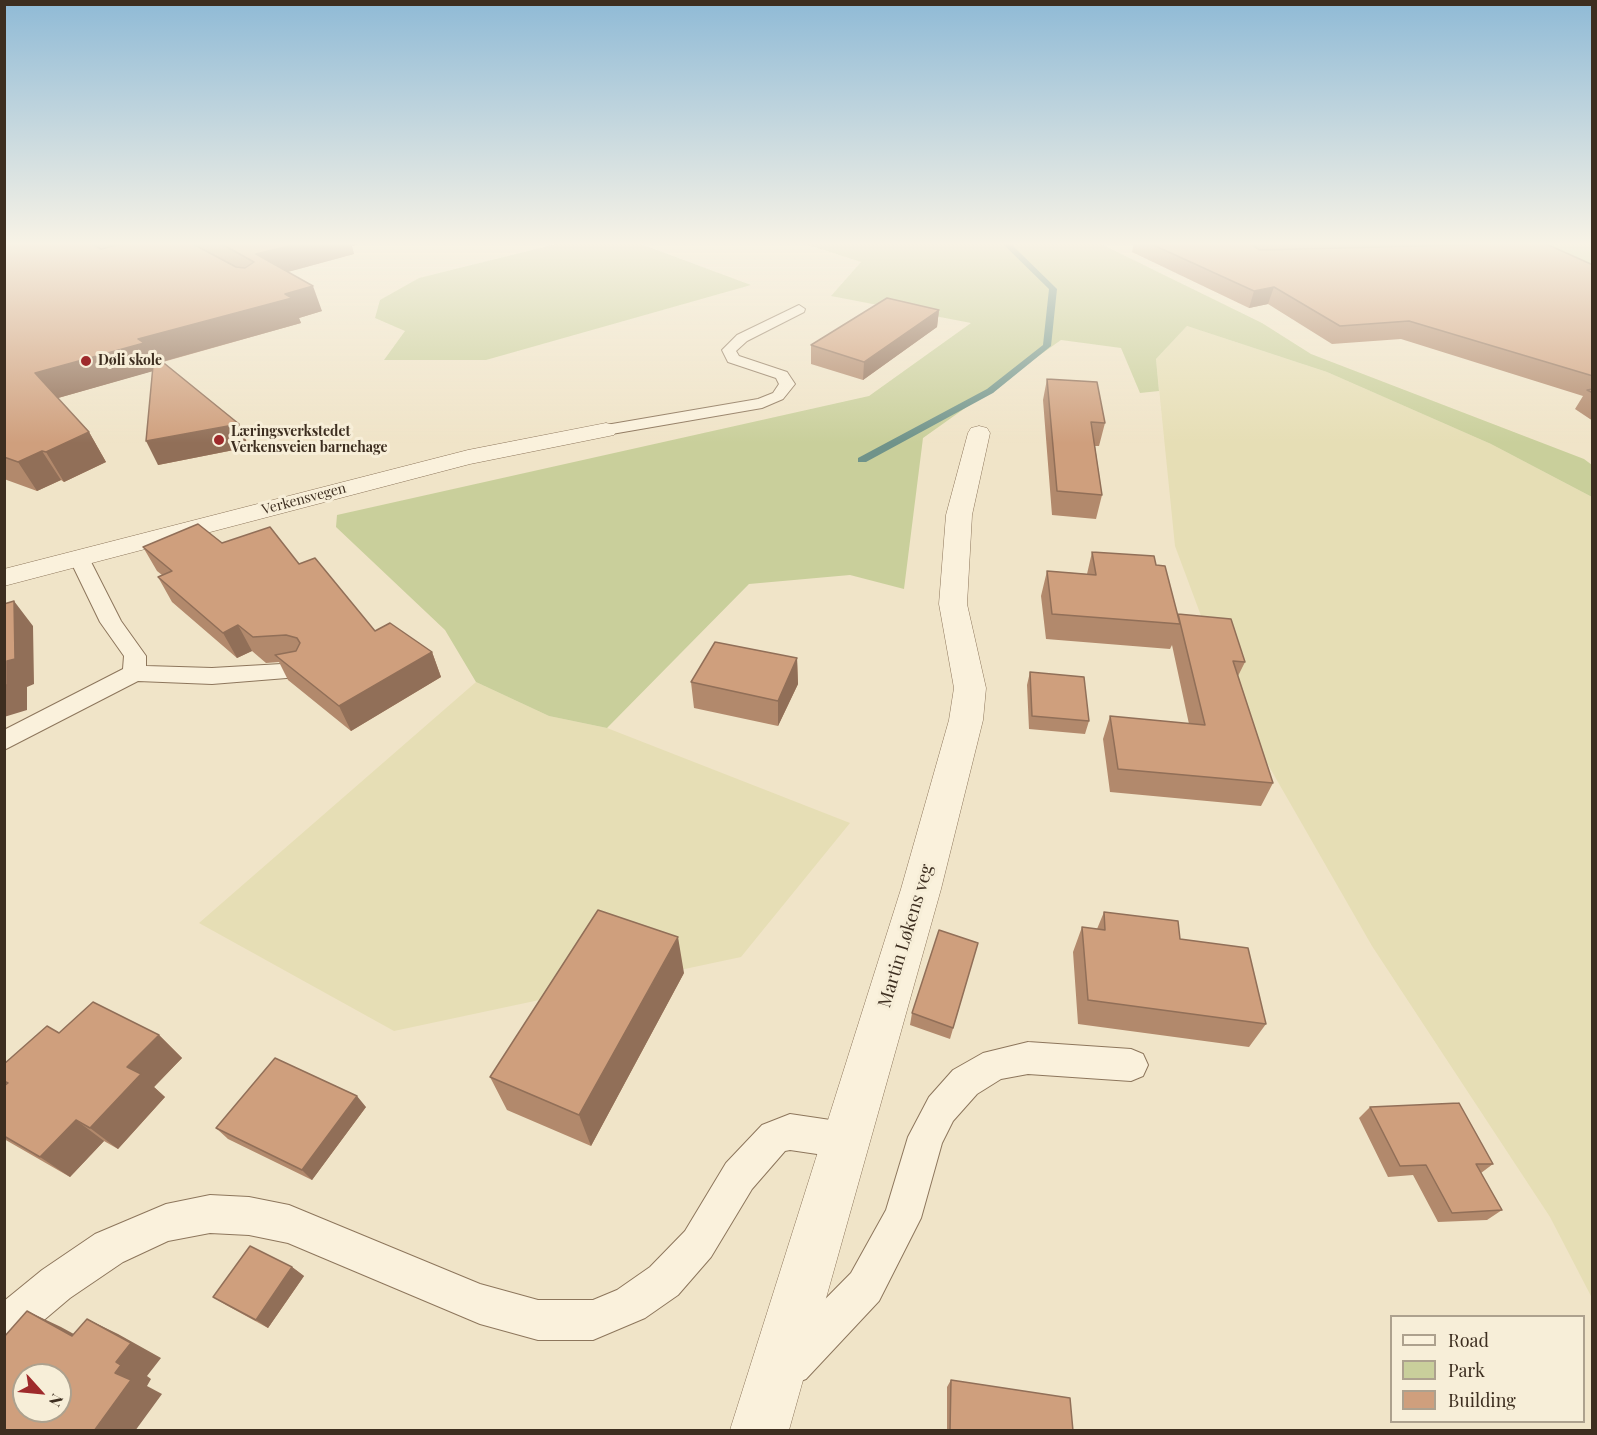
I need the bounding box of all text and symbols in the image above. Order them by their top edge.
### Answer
place label: Døli skole [98,353,162,369]
marker: Døli skole [79,354,93,368]
place label: Læringsverkstedet Verkensveien barnehage [231,424,388,456]
marker: Læringsverkstedet Verkensveien barnehage [212,433,226,447]
street label: Verkensvegen [260,480,348,518]
street label: Martin Løkens veg [874,862,938,1010]
legend [1390,1315,1585,1423]
text: Road [1448,1328,1489,1352]
text: Park [1448,1358,1485,1382]
north arrow [12,1363,72,1423]
text: Building [1448,1388,1516,1412]
text: N [45,1391,69,1410]

